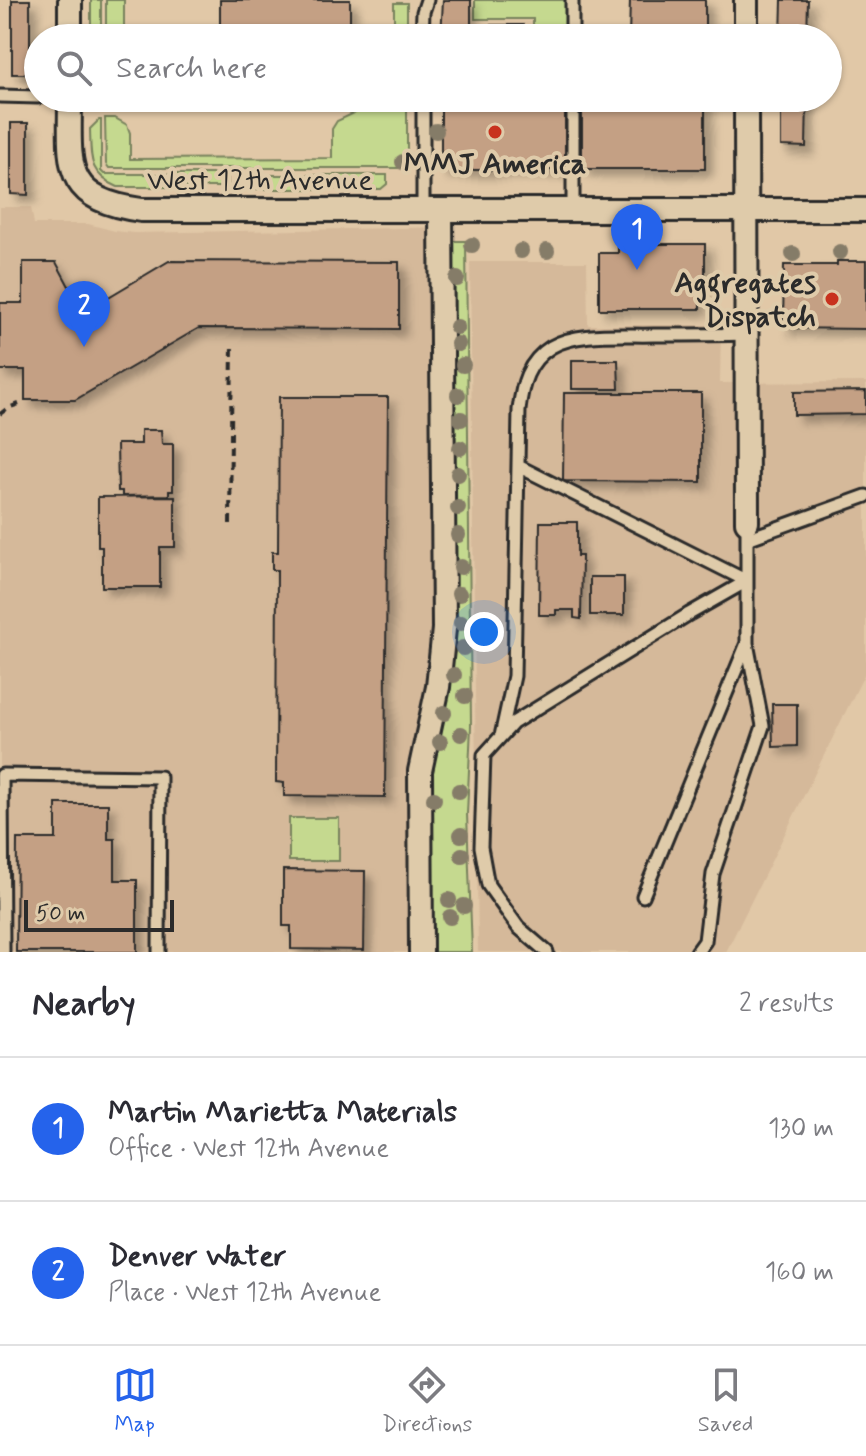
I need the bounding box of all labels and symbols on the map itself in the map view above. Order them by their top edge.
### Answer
marker: MMJ America [486,123,504,141]
place label: MMJ America [404,145,586,184]
street label: West 12th Avenue [147,161,373,200]
pin: 1 [611,204,663,270]
place label: Aggregates Dispatch [674,264,816,337]
pin: 2 [58,281,110,347]
marker: Aggregates Dispatch [823,290,841,308]
your location [464,612,504,652]
scale bar [24,896,174,932]

